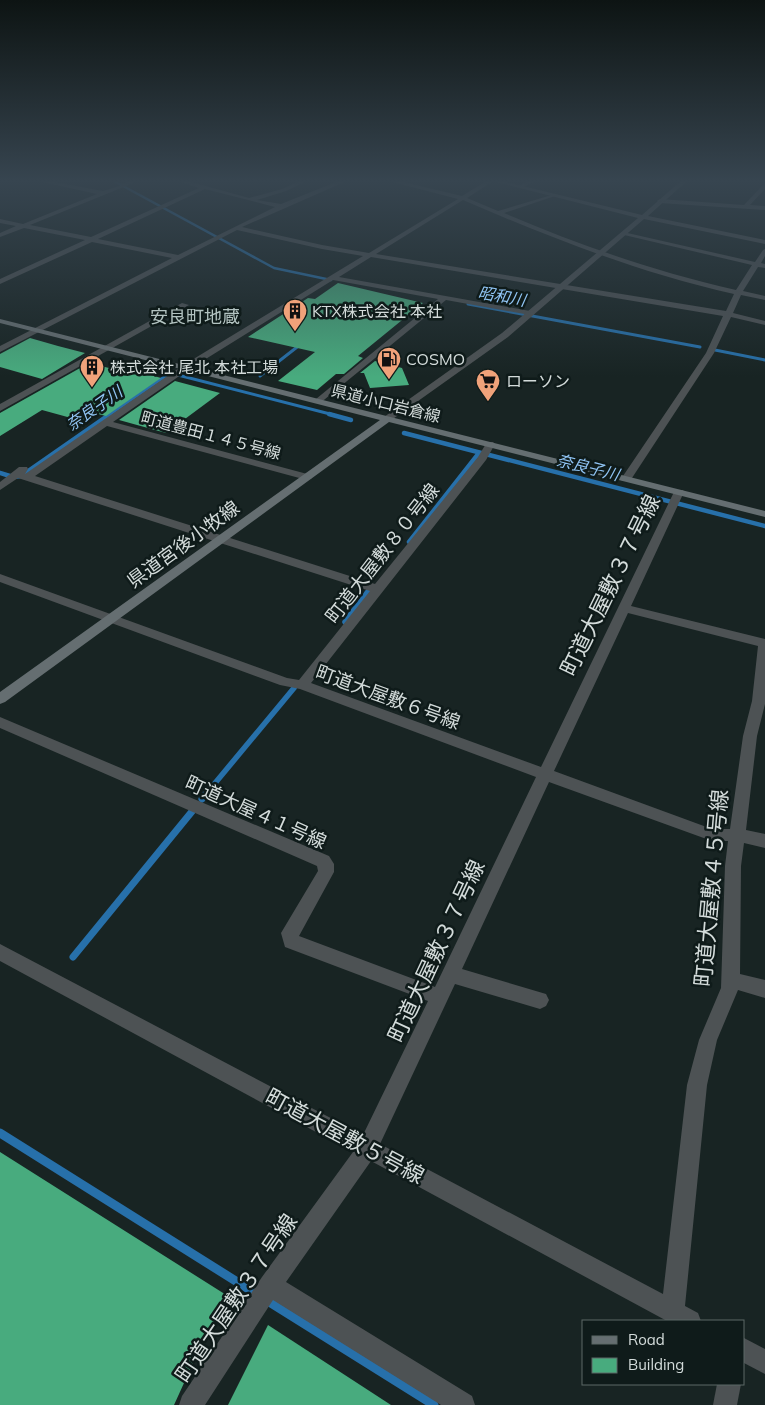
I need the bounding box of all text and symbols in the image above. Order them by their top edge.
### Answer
water label: 昭和川 [477,282,529,310]
building icon: KTX株式会社 本社 [282,298,308,332]
place label: KTX株式会社 本社 [312,301,442,321]
district label: 安良町地蔵 [150,305,240,328]
fuel station icon: COSMO [376,346,402,380]
place label: COSMO [406,349,465,369]
building icon: 株式会社 尾北 本社工場 [79,354,105,388]
place label: 株式会社 尾北 本社工場 [110,357,278,377]
supermarket icon: ローソン [475,368,501,402]
place label: ローソン [506,371,570,391]
water label: 奈良子川 [62,380,128,435]
street label: 県道小口岩倉線 [329,380,443,426]
street label: 町道豊田１４５号線 [139,407,283,463]
water label: 奈良子川 [555,450,623,485]
street label: 町道大屋敷８０号線 [320,478,444,628]
street label: 町道大屋敷３７号線 [554,490,666,680]
street label: 県道宮後小牧線 [122,495,244,593]
street label: 町道大屋敷６号線 [312,660,464,734]
street label: 町道大屋４１号線 [182,770,330,854]
street label: 町道大屋敷４５号線 [688,788,734,988]
street label: 町道大屋敷３７号線 [381,855,491,1047]
street label: 町道大屋敷５号線 [261,1082,429,1190]
street label: 町道大屋敷３７号線 [169,1208,303,1388]
legend [582,1320,745,1385]
text: Road [628,1330,665,1349]
text: Building [628,1355,684,1374]

